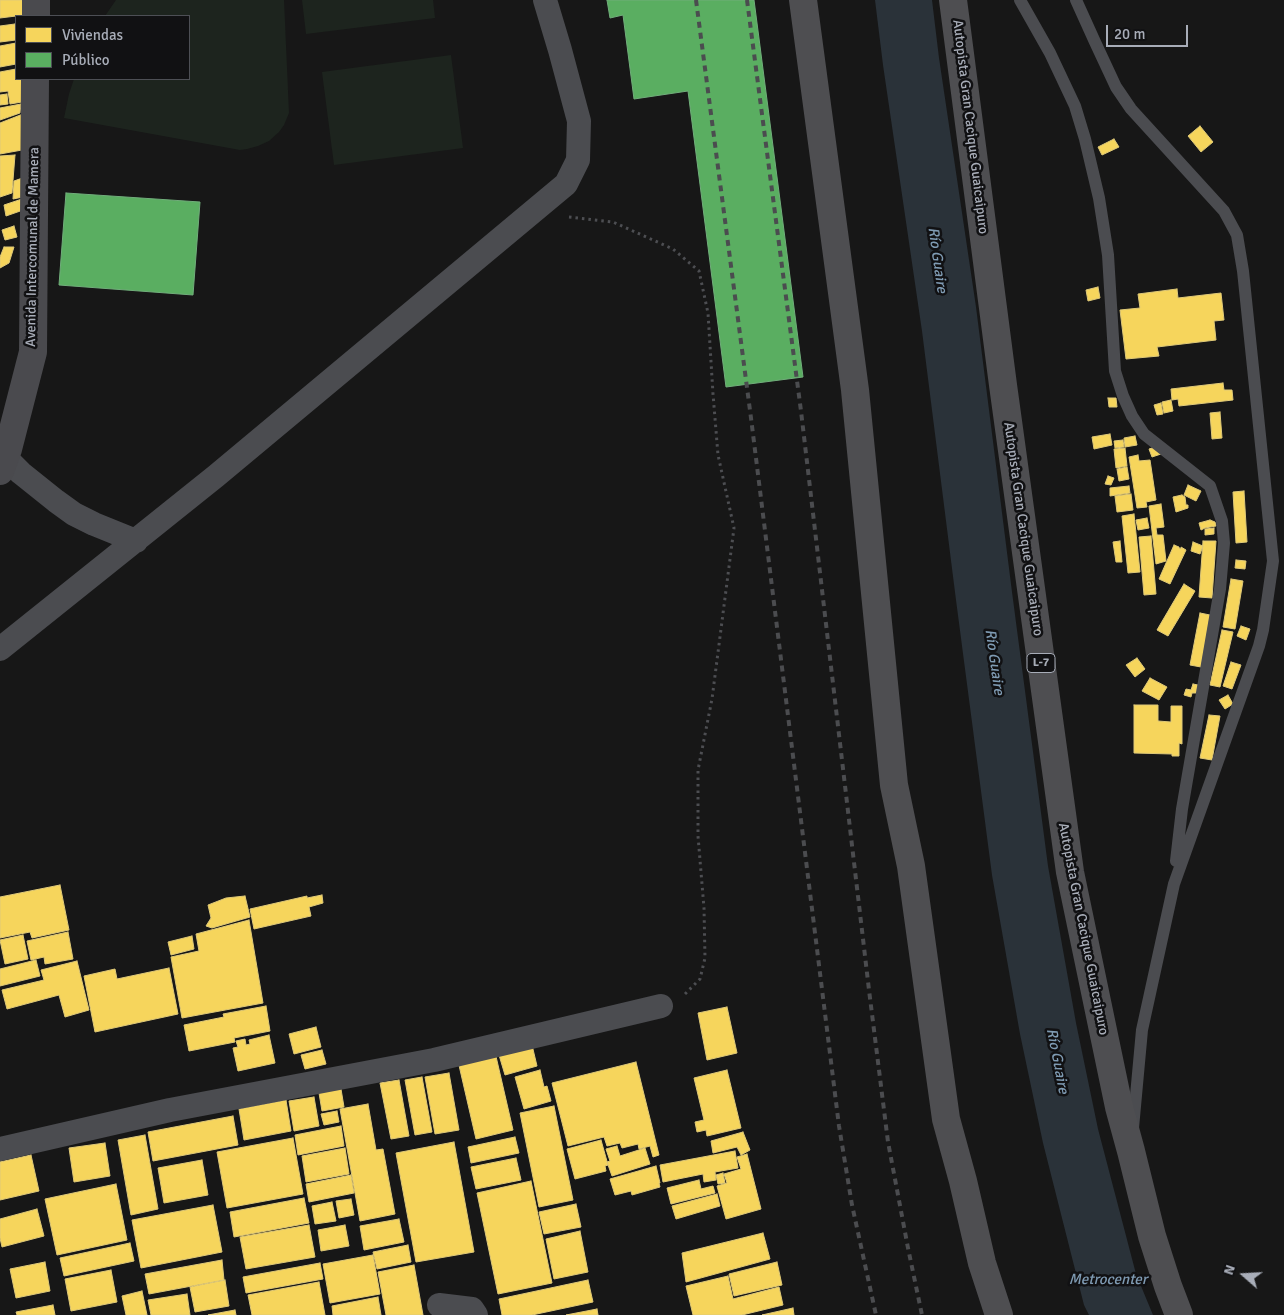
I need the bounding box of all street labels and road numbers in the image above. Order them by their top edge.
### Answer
street label: Autopista Gran Cacique Guaicaipuro [949,19,991,235]
street label: Avenida Intercomunal de Mamera [23,147,43,347]
street label: Autopista Gran Cacique Guaicaipuro [1000,421,1046,637]
road number: L-7 [1027,654,1055,672]
street label: Autopista Gran Cacique Guaicaipuro [1054,821,1112,1037]

